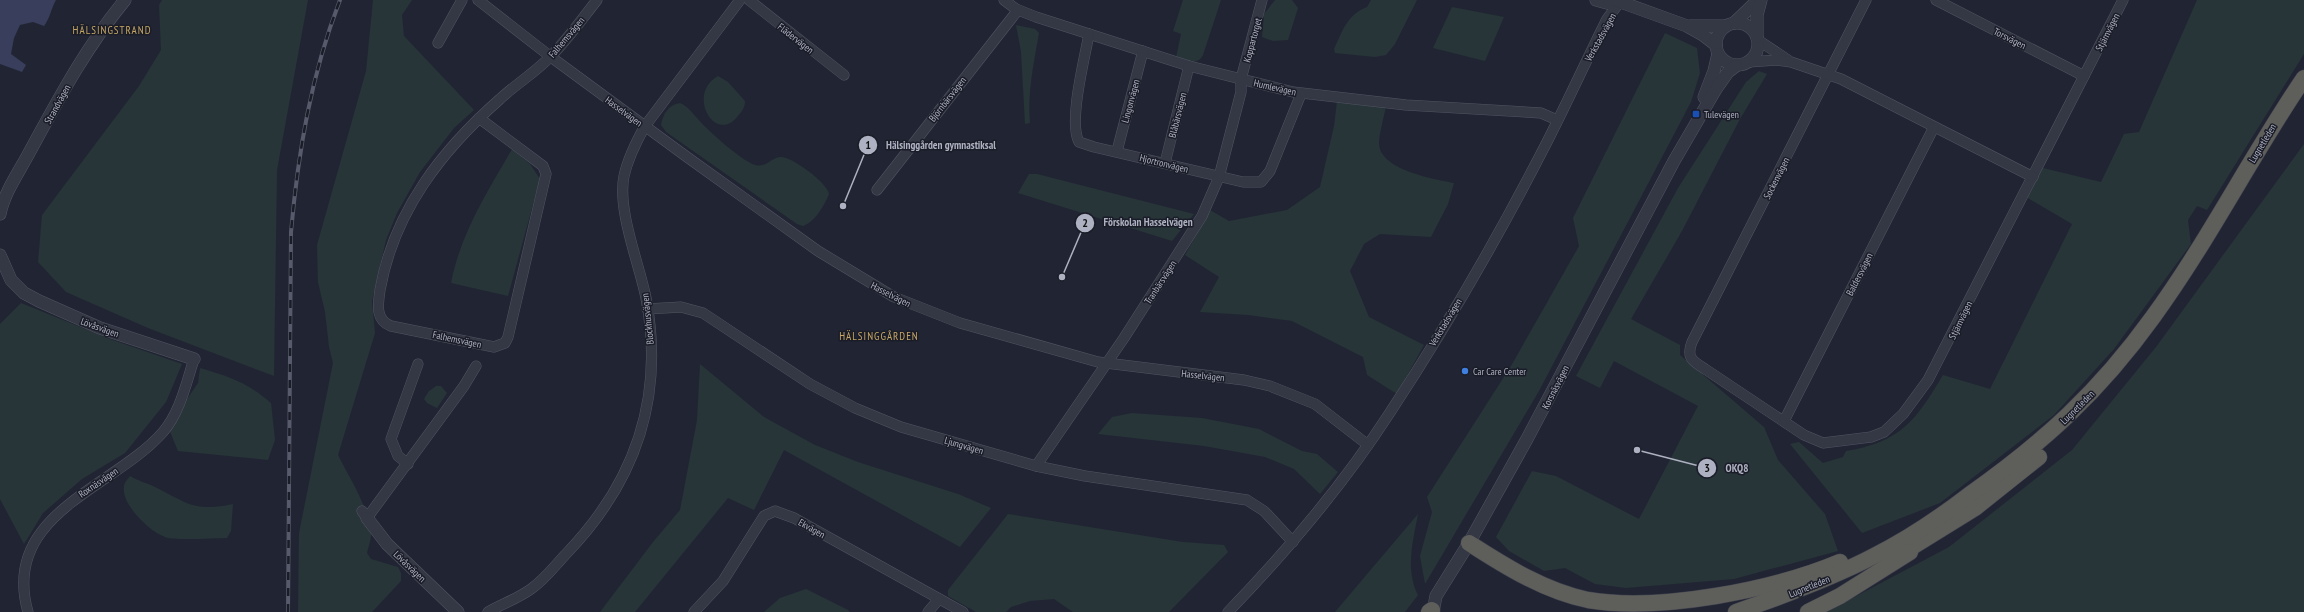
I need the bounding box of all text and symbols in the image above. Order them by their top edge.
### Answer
street label: Verkstadsvägen [1581,11,1619,65]
street label: Stjärnvägen [2092,11,2123,53]
street label: Falhemsvägen [545,14,587,61]
street label: Koppartorget [1240,16,1265,64]
street label: Flädervägen [775,20,816,57]
district label: HÄLSINGSTRAND [73,23,151,37]
street label: Torsvägen [1991,25,2028,52]
street label: Björnbärsvägen [926,74,969,124]
street label: Humlevägen [1252,76,1297,99]
street label: Lingonvägen [1118,78,1143,124]
street label: Strandvägen [41,82,74,126]
street label: Blåbärsvägen [1166,91,1189,139]
street label: Hasselvägen [602,93,645,129]
place label: Tulevägen [1704,108,1739,121]
marker: Tulevägen [1691,109,1701,119]
street label: Lugnetleden [2246,121,2279,165]
callout: Hälsinggården gymnastiksal [858,134,1004,157]
text: 1 [865,137,871,152]
text: Hälsinggården gymnastiksal [886,138,996,152]
street label: Hjortronvägen [1138,151,1190,176]
street label: Sockenvägen [1760,155,1792,201]
callout: Förskolan Hasselvägen [1075,211,1201,234]
text: 2 [1082,215,1088,230]
text: Förskolan Hasselvägen [1103,215,1193,229]
street label: Baldersvägen [1843,251,1876,298]
street label: Tranbärsvägen [1141,258,1179,307]
street label: Hasselvägen [869,279,913,310]
street label: Blockhusvägen [638,293,657,345]
street label: Verkstadsvägen [1426,296,1465,349]
street label: Stjärnvägen [1946,299,1975,342]
street label: Lövåsvägen [79,315,121,340]
street label: Falhemsvägen [431,328,483,351]
district label: HÄLSINGGÅRDEN [839,329,919,343]
street label: Korsnäsvägen [1539,363,1572,411]
place label: Car Care Center [1473,365,1526,378]
marker: Car Care Center [1460,366,1470,376]
street label: Hasselvägen [1181,367,1225,384]
street label: Lugnetleden [2057,387,2097,427]
street label: Ljungvägen [943,434,985,457]
callout: OKQ8 [1697,456,1756,479]
text: 3 [1704,460,1710,475]
text: OKQ8 [1726,461,1748,475]
street label: Roxnäsvägen [76,464,121,500]
street label: Ekvägen [796,516,828,541]
street label: Lövåsvägen [391,548,429,585]
street label: Lugnetleden [1787,572,1832,601]

